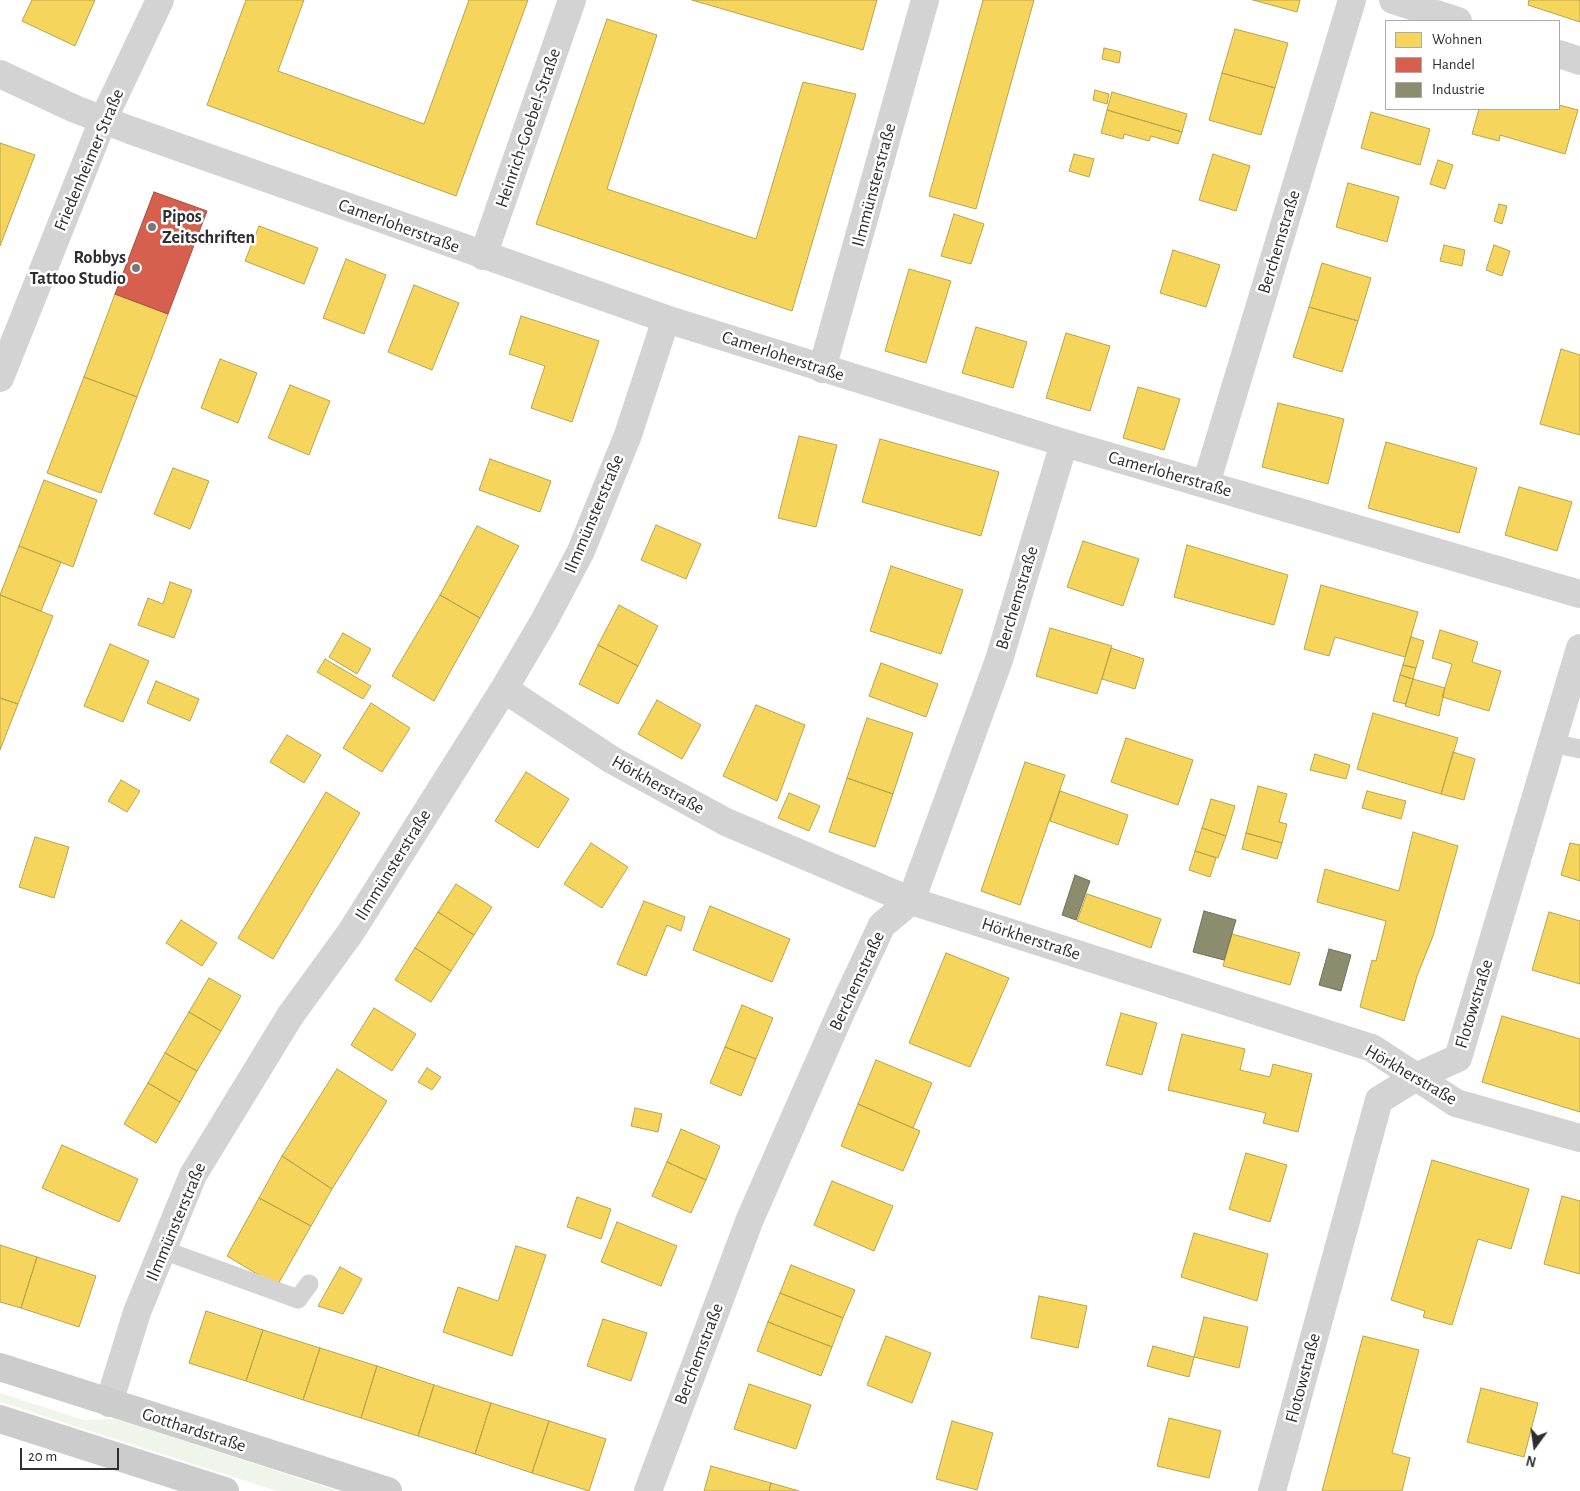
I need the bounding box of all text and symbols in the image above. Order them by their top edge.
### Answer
legend [1385,20,1560,110]
text: Wohnen [1432,32,1482,47]
street label: Heinrich-Goebel-Straße [491,45,565,211]
text: Handel [1432,57,1475,72]
text: Industrie [1432,82,1485,97]
street label: Friedenheimer Straße [49,86,129,234]
street label: Ilmmünsterstraße [847,121,901,249]
street label: Berchemstraße [1253,188,1305,296]
street label: Camerloherstraße [335,194,463,258]
place label: Pipos Zeitschriften [162,206,255,248]
marker: Pipos Zeitschriften [146,221,158,233]
place label: Robbys Tattoo Studio [29,247,126,290]
marker: Robbys Tattoo Studio [130,262,142,274]
street label: Camerloherstraße [719,326,847,386]
street label: Camerloherstraße [1106,446,1234,502]
street label: Ilmmünsterstraße [559,451,629,577]
street label: Berchemstraße [991,544,1043,652]
street label: Hörkherstraße [608,751,708,819]
street label: Ilmmünsterstraße [350,805,436,925]
street label: Hörkherstraße [979,913,1083,965]
street label: Berchemstraße [825,928,889,1034]
street label: Flotowstraße [1450,957,1498,1051]
street label: Hörkherstraße [1361,1040,1461,1110]
street label: Ilmmünsterstraße [141,1159,211,1285]
street label: Berchemstraße [670,1300,728,1408]
street label: Flotowstraße [1281,1331,1325,1425]
street label: Gotthardstraße [139,1403,249,1457]
north arrow [1510,1421,1560,1471]
scale bar [22,1438,121,1470]
text: 20 m [28,1449,57,1464]
text: N [1525,1453,1538,1469]

